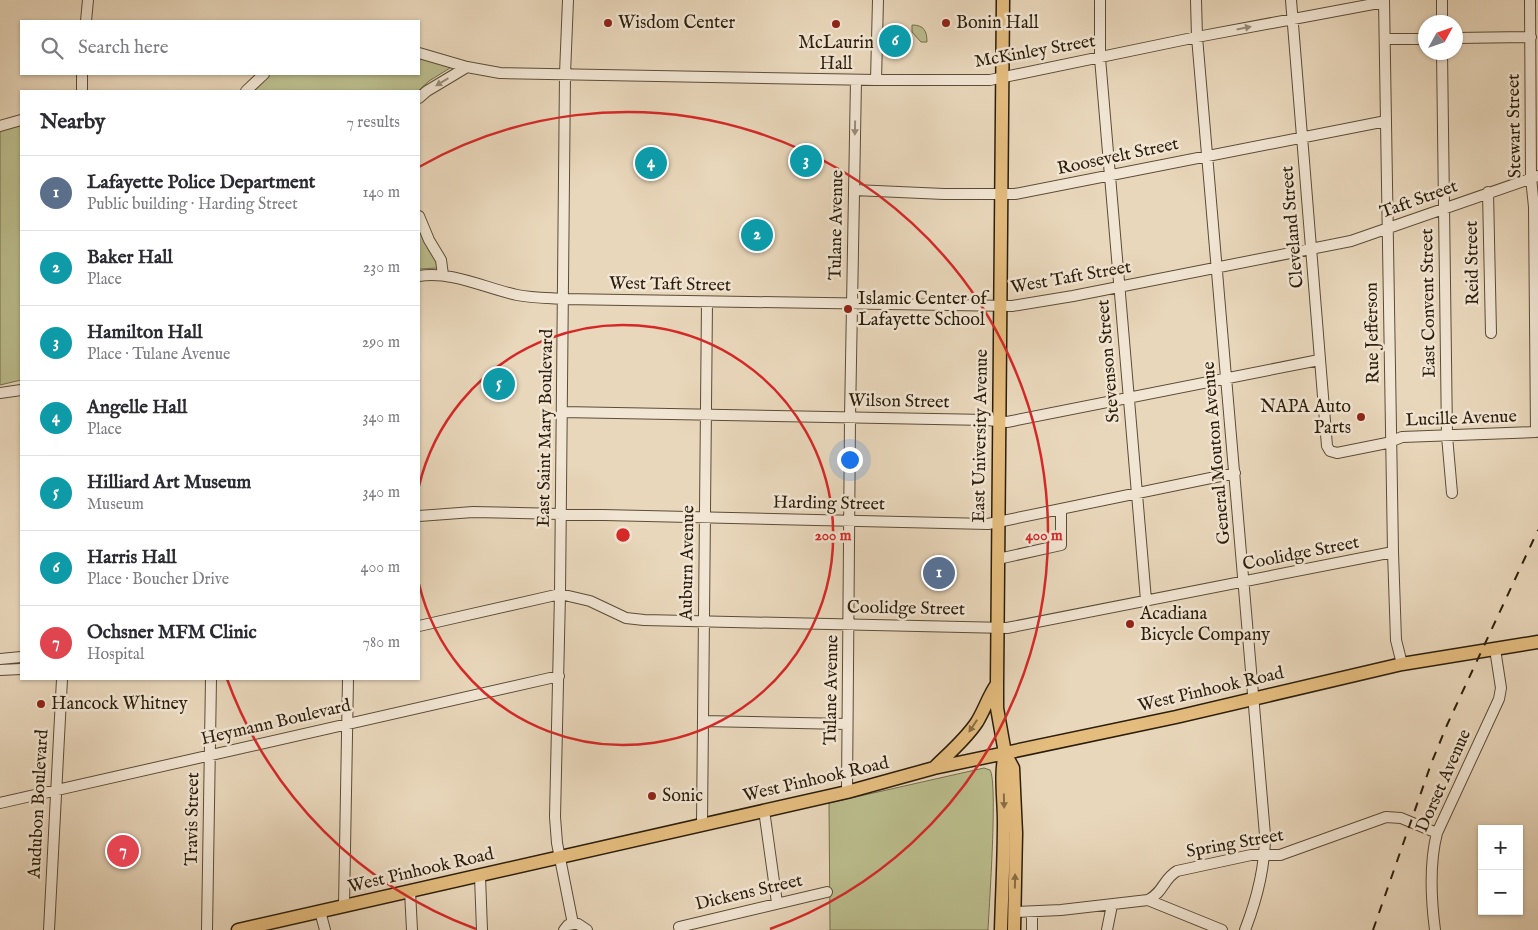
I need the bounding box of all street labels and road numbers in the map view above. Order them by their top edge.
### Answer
street label: McKinley Street [973,30,1097,74]
street label: Stewart Street [1503,73,1527,179]
street label: Roosevelt Street [1055,133,1181,181]
street label: Cleveland Street [1276,165,1310,289]
street label: Tulane Avenue [825,170,849,280]
street label: Taft Street [1377,175,1461,225]
street label: Reid Street [1461,220,1485,306]
street label: East Convent Street [1416,228,1442,378]
street label: West Taft Street [1009,256,1133,300]
street label: West Taft Street [609,272,731,298]
street label: Rue Jefferson [1361,282,1385,384]
street label: Stevenson Street [1092,298,1126,424]
street label: East Saint Mary Boulevard [533,328,559,527]
street label: East University Avenue [968,349,994,523]
street label: General Mouton Avenue [1198,361,1236,545]
street label: Wilson Street [848,390,950,414]
street label: Lucille Avenue [1405,406,1517,432]
street label: Harding Street [773,492,885,516]
street label: Auburn Avenue [675,505,701,622]
street label: Coolidge Street [1241,531,1361,577]
street label: Coolidge Street [847,596,965,622]
street label: Tulane Avenue [820,635,844,745]
street label: West Pinhook Road [1136,662,1286,718]
street label: Heymann Boulevard [199,694,354,751]
street label: Dorset Avenue [1411,726,1477,836]
street label: Audubon Boulevard [24,729,54,880]
street label: West Pinhook Road [741,752,891,808]
street label: Travis Street [181,772,205,866]
street label: Spring Street [1185,824,1285,864]
street label: West Pinhook Road [346,843,496,899]
street label: Dickens Street [693,870,805,916]

